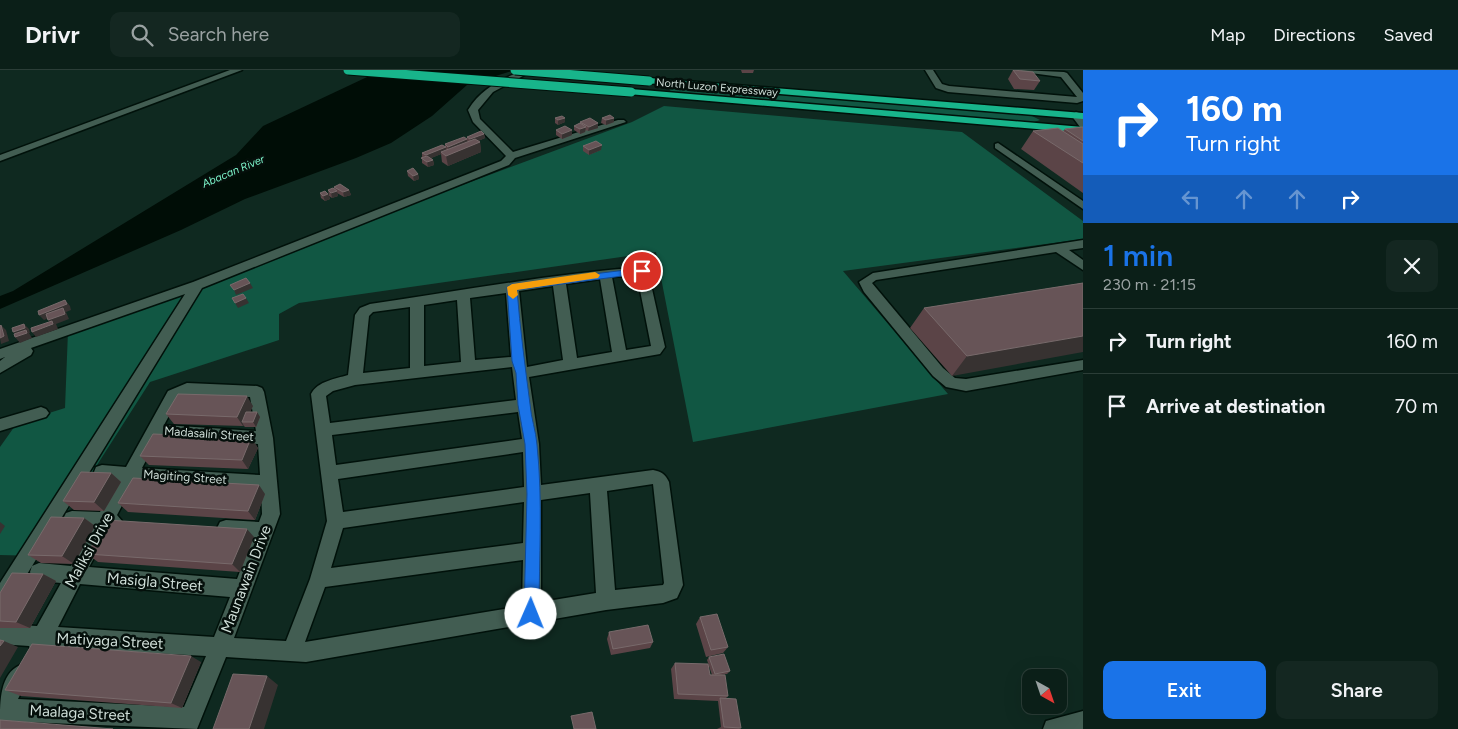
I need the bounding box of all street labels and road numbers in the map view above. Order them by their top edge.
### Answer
street label: North Luzon Expressway [656,76,779,99]
street label: Madasalin Street [164,424,255,444]
street label: Magiting Street [143,467,228,487]
street label: Maliksi Drive [61,509,117,591]
street label: Maunawain Drive [217,523,275,635]
street label: Masigla Street [106,569,204,595]
street label: Matiyaga Street [56,629,164,653]
street label: Maalaga Street [29,701,131,725]

